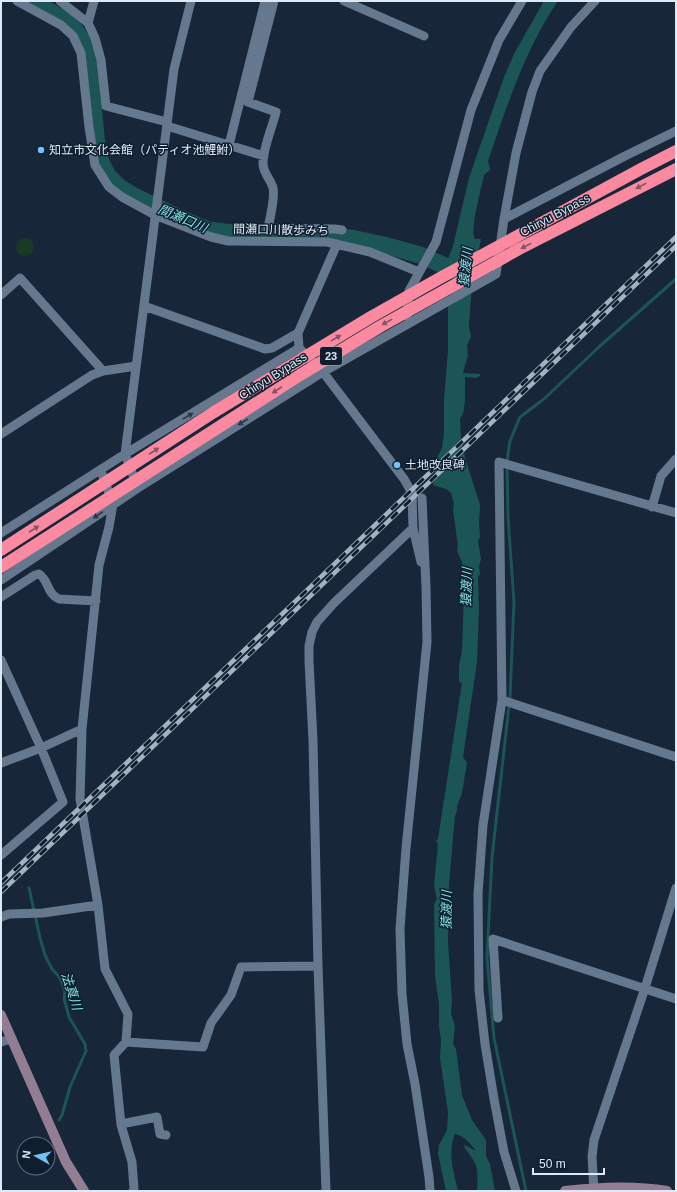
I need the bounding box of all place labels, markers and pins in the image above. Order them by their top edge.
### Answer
place label: 知立市文化会館（パティオ池鯉鮒） [49,143,240,157]
marker: 知立市文化会館（パティオ池鯉鮒） [36,145,46,155]
place label: 土地改良碑 [405,458,465,472]
marker: 土地改良碑 [392,460,402,470]

